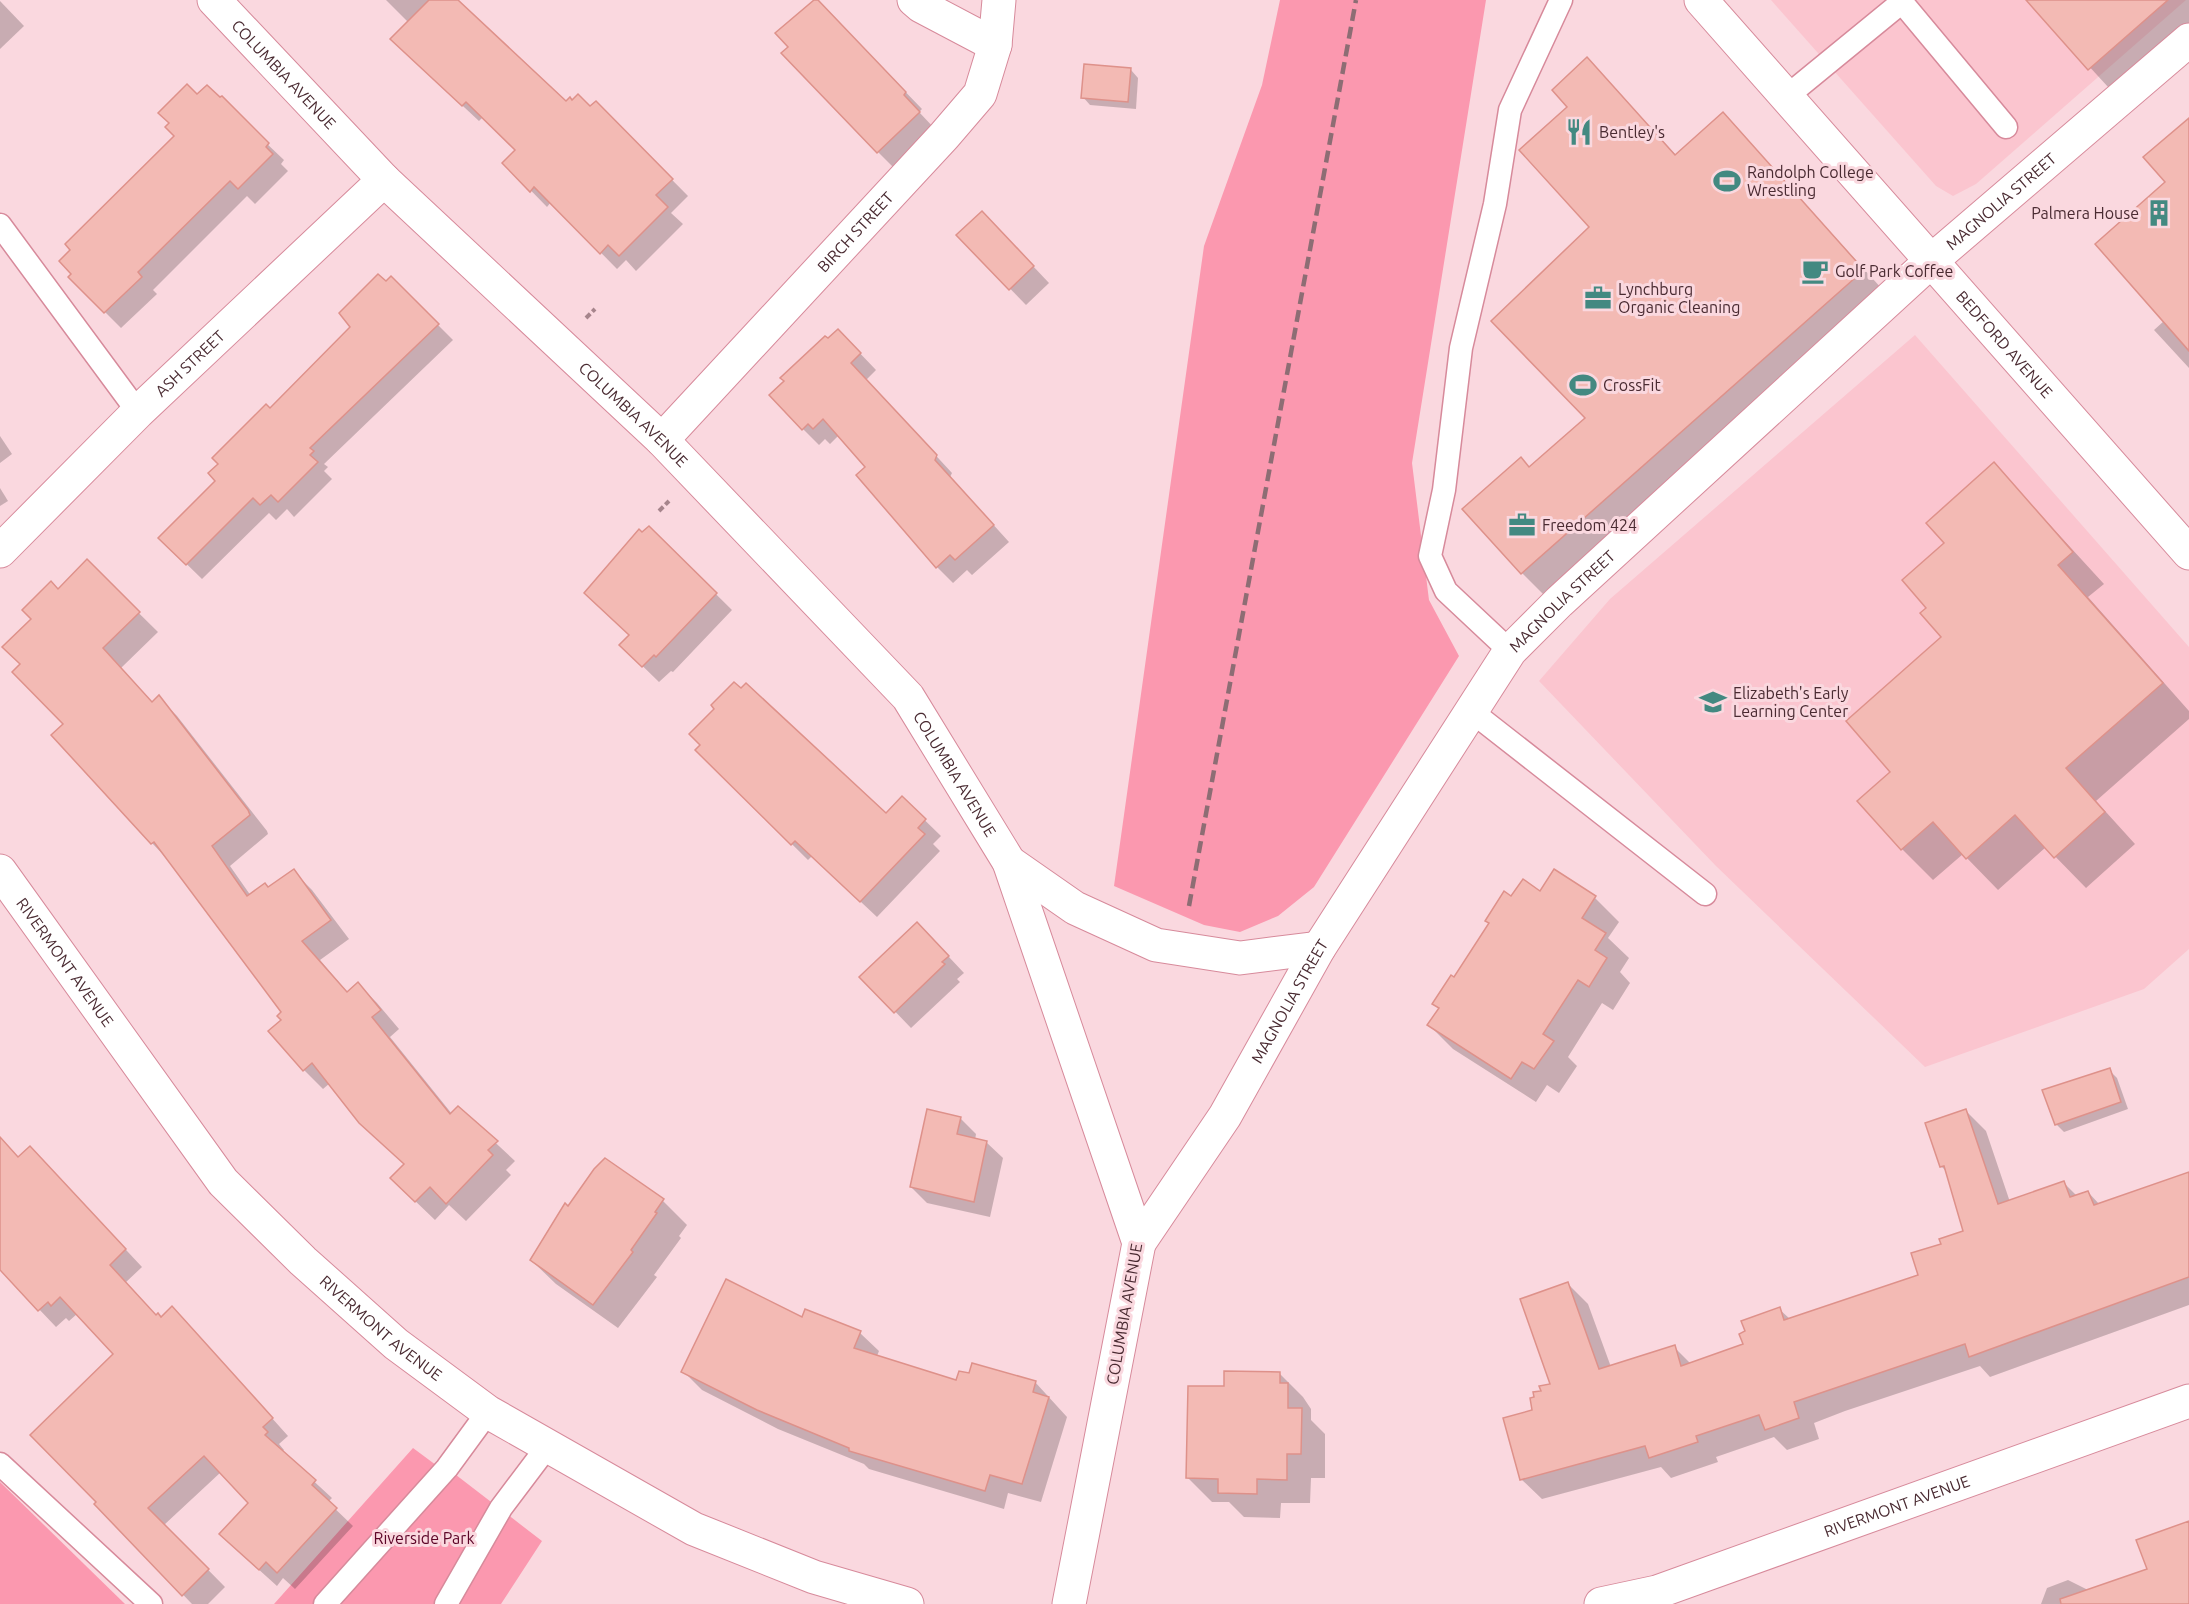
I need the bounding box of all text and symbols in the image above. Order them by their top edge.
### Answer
street label: COLUMBIA AVENUE [228,16,340,132]
restaurant icon: Bentley's [1564,117,1594,147]
place label: Bentley's [1599,123,1665,141]
street label: MAGNOLIA STREET [1942,149,2060,253]
place label: Randolph College Wrestling [1747,163,1874,199]
sports icon: Randolph College Wrestling [1712,166,1742,196]
street label: BIRCH STREET [814,188,897,276]
building icon: Palmera House [2144,198,2174,228]
place label: Palmera House [2031,204,2139,222]
cafe icon: Golf Park Coffee [1800,256,1830,286]
place label: Golf Park Coffee [1835,262,1953,280]
place label: Lynchburg Organic Cleaning [1618,280,1740,316]
office icon: Lynchburg Organic Cleaning [1583,283,1613,313]
street label: BEDFORD AVENUE [1953,287,2057,401]
street label: ASH STREET [152,326,228,400]
street label: COLUMBIA AVENUE [576,358,692,470]
sports icon: CrossFit [1568,370,1598,400]
place label: CrossFit [1603,376,1661,394]
office icon: Freedom 424 [1507,510,1537,540]
place label: Freedom 424 [1542,516,1637,534]
street label: MAGNOLIA STREET [1505,546,1618,656]
place label: Elizabeth's Early Learning Center [1733,684,1849,720]
school or university icon: Elizabeth's Early Learning Center [1698,687,1728,717]
street label: COLUMBIA AVENUE [910,708,1000,840]
street label: RIVERMONT AVENUE [13,894,117,1030]
street label: MAGNOLIA STREET [1247,936,1331,1066]
street label: COLUMBIA AVENUE [1103,1242,1145,1386]
street label: RIVERMONT AVENUE [316,1272,446,1384]
street label: RIVERMONT AVENUE [1821,1471,1972,1540]
park label: Riverside Park [374,1529,475,1547]

